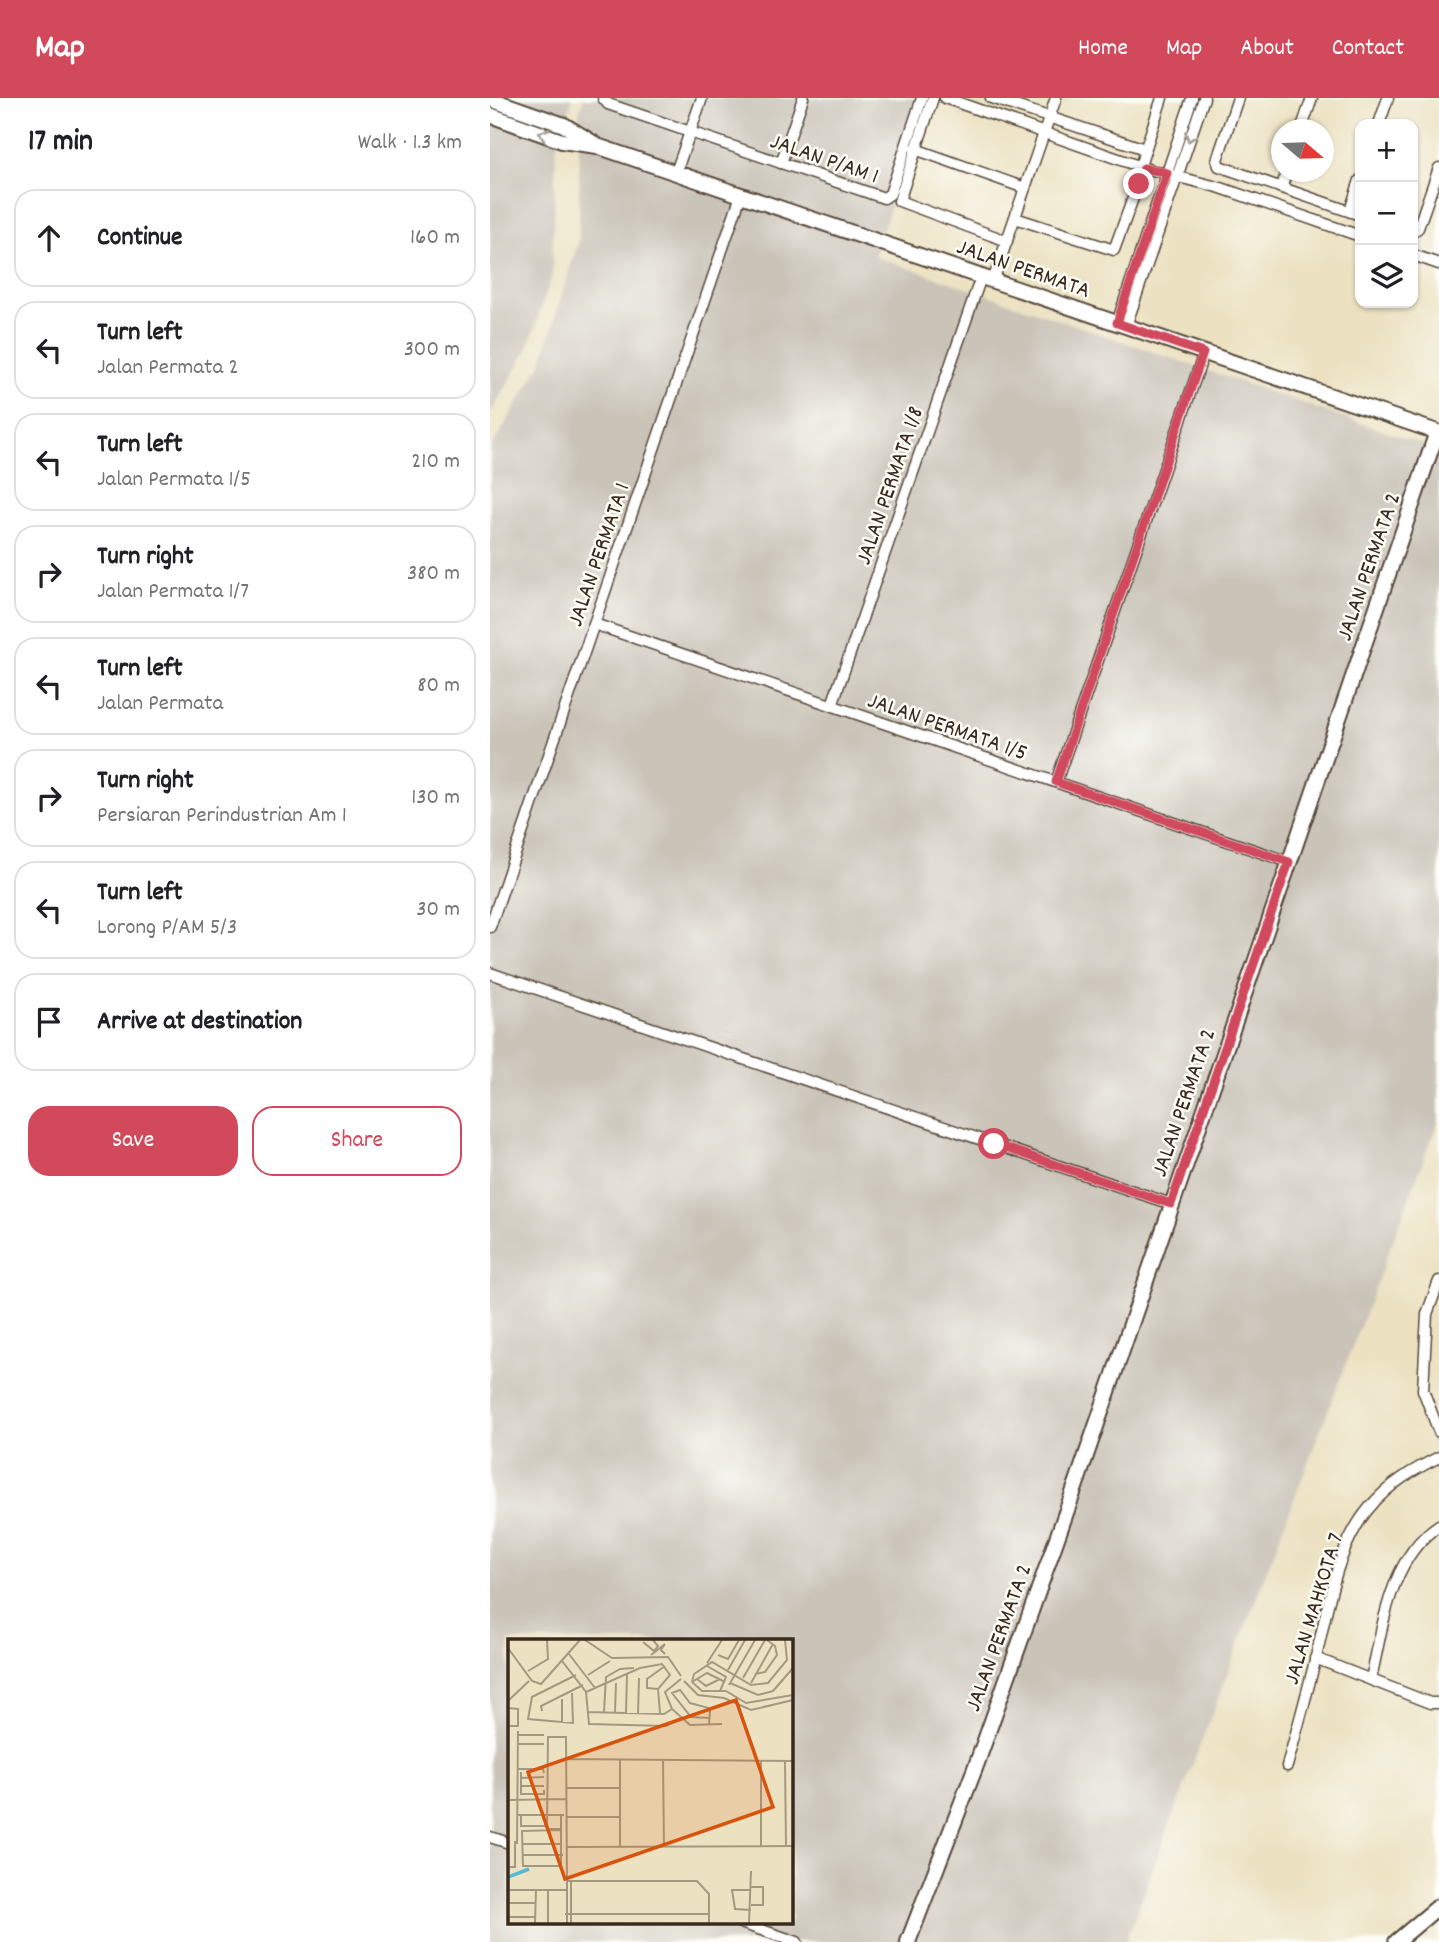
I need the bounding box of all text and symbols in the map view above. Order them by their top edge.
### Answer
text: Map [35,26,85,73]
text: Home [1078,32,1128,66]
text: Map [1166,32,1202,66]
text: About [1240,32,1294,66]
text: Contact [1332,32,1404,66]
north arrow [1271,119,1334,182]
map controls [1355,119,1418,308]
button: + [1355,119,1418,182]
text: 17 min [28,122,93,165]
street label: JALAN P/AM 1 [765,126,883,194]
text: Walk · 1.3 km [358,127,462,160]
one-way arrow [537,128,549,142]
one-way arrow [1184,130,1198,142]
route end [1123,168,1154,199]
button: − [1355,182,1418,245]
icon: ahead [30,219,68,257]
text: Continue [97,220,182,257]
text: 160 m [410,222,460,255]
street label: JALAN PERMATA [952,232,1094,309]
button: layers [1355,245,1418,308]
text: Turn left [97,315,183,352]
icon: left [30,331,68,369]
text: 300 m [404,334,460,367]
text: Jalan Permata 2 [97,352,239,385]
street label: JALAN PERMATA 1/8 [849,403,934,570]
text: Turn left [97,427,183,464]
icon: left [30,443,68,481]
text: 210 m [411,446,460,479]
text: Jalan Permata 1/5 [97,464,251,497]
street label: JALAN PERMATA 1 [560,479,640,631]
street label: JALAN PERMATA 2 [1330,489,1411,646]
text: Turn right [97,539,194,576]
icon: right [30,555,68,593]
text: 380 m [407,558,460,591]
text: Jalan Permata 1/7 [97,576,249,609]
text: Turn left [97,651,183,688]
icon: left [30,667,68,705]
text: 80 m [417,670,460,703]
street label: JALAN PERMATA 1/5 [863,686,1031,771]
text: Jalan Permata [97,688,223,721]
text: Turn right [97,763,194,800]
icon: right [30,779,68,817]
text: 130 m [411,782,460,815]
text: Persiaran Perindustrian Am 1 [97,800,347,833]
text: Turn left [97,875,183,912]
icon: left [30,891,68,929]
text: 30 m [416,894,460,927]
text: Lorong P/AM 5/3 [97,912,237,945]
icon: arrive [30,1003,68,1041]
text: Arrive at destination [97,1004,302,1041]
street label: JALAN PERMATA 2 [1145,1025,1226,1182]
button: Save [28,1106,238,1176]
button: Share [252,1106,462,1176]
route start [978,1128,1009,1159]
street label: JALAN MAHKOTA 7 [1277,1529,1354,1689]
street label: JALAN PERMATA 2 [958,1560,1042,1717]
inset map [508,1639,793,1924]

